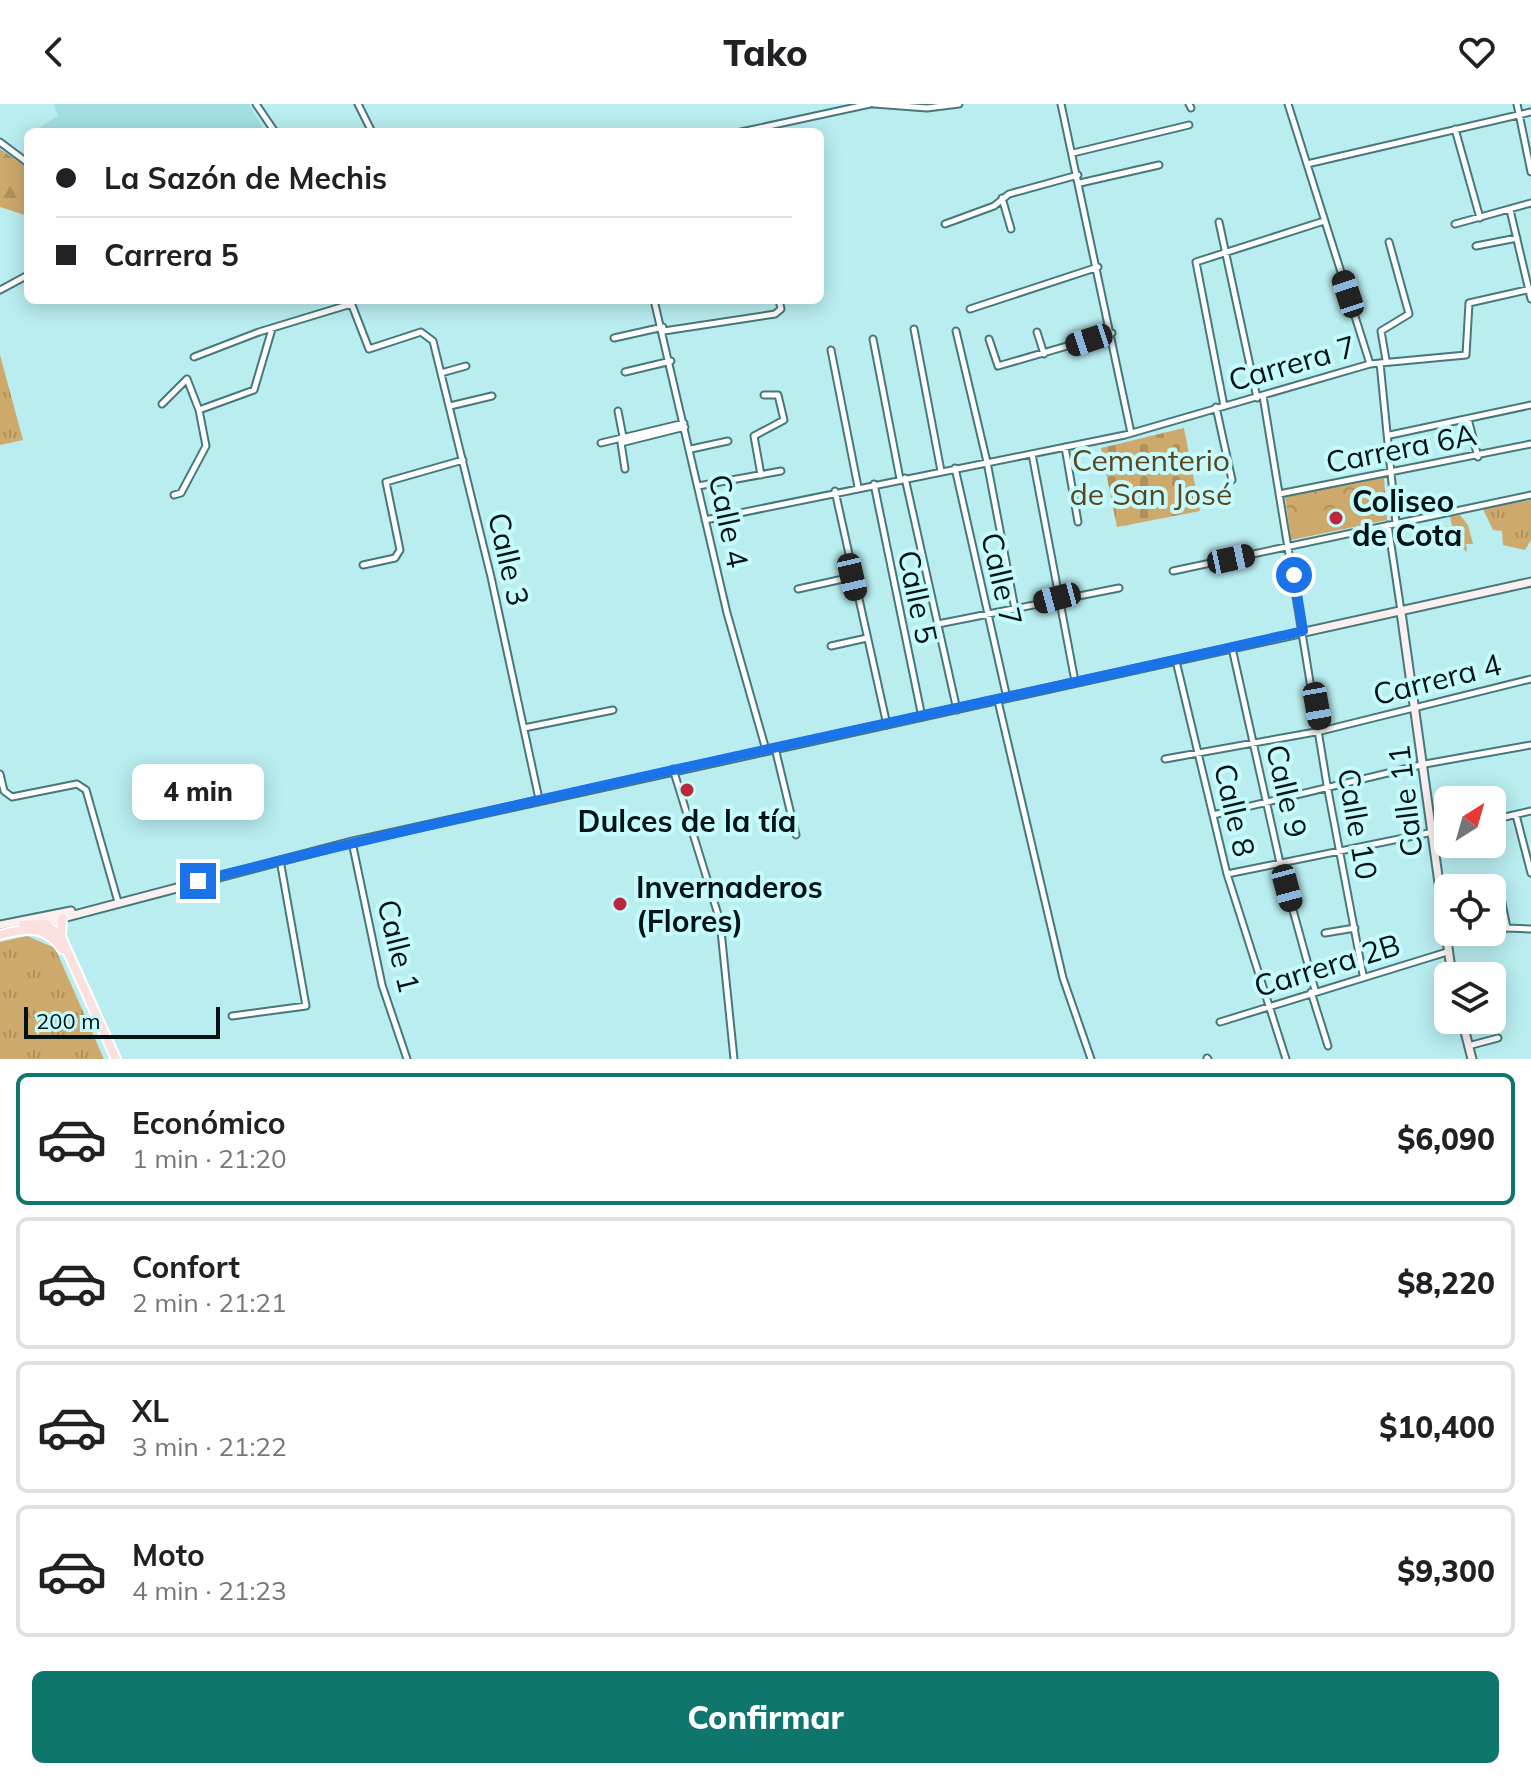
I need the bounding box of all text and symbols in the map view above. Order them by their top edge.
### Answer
icon: back [32,30,76,74]
text: Tako [723,30,808,75]
icon: heart [1455,30,1499,74]
text: La Sazón de Mechis [104,159,387,197]
text: Carrera 5 [104,236,239,274]
car [1329,267,1367,321]
car [1062,321,1116,359]
street label: Carrera 7 [1224,327,1360,399]
street label: Carrera 6A [1322,415,1480,481]
park label: Cementerio de San José [1070,441,1232,513]
street label: Calle 4 [701,471,757,571]
place label: Coliseo de Cota [1352,482,1462,554]
street label: Calle 3 [480,509,538,609]
marker: Coliseo de Cota [1327,509,1345,527]
street label: Calle 7 [973,529,1031,629]
car [1205,542,1257,576]
street label: Calle 5 [890,547,946,647]
car [835,551,869,603]
route start [1276,557,1312,593]
car [1031,580,1083,616]
street label: Carrera 4 [1369,645,1505,713]
car [1301,680,1333,732]
street label: Calle 9 [1258,741,1316,841]
street label: Calle 11 [1379,743,1431,859]
street label: Calle 8 [1206,760,1264,860]
callout: 4 min [132,765,264,821]
street label: Calle 10 [1330,765,1386,883]
text: 4 min [163,775,233,808]
marker: Dulces de la tía [678,781,696,799]
north arrow [1434,786,1506,858]
map controls [1434,786,1506,1034]
place label: Dulces de la tía [578,802,796,840]
car [1269,862,1305,914]
route end [180,863,216,899]
place label: Invernaderos (Flores) [636,868,823,940]
button: locate [1434,874,1506,946]
marker: Invernaderos (Flores) [611,895,629,913]
street label: Calle 1 [369,896,429,996]
street label: Carrera 2B [1249,925,1405,1005]
button: layers [1434,962,1506,1034]
scale bar [24,1003,220,1039]
text: 200 m [36,1007,101,1035]
icon: car [36,1103,108,1175]
text: Económico [132,1104,286,1142]
text: $6,090 [1397,1120,1495,1158]
text: 1 min · 21:20 [132,1142,287,1175]
icon: car [36,1247,108,1319]
text: Confort [132,1248,240,1286]
text: $8,220 [1397,1264,1495,1302]
text: 2 min · 21:21 [132,1286,287,1319]
icon: car [36,1391,108,1463]
text: XL [132,1392,169,1430]
text: $10,400 [1379,1408,1495,1446]
text: 3 min · 21:22 [132,1430,287,1463]
icon: car [36,1535,108,1607]
text: Moto [132,1536,205,1574]
text: $9,300 [1397,1552,1495,1590]
text: 4 min · 21:23 [132,1574,287,1607]
button: Confirmar [32,1671,1499,1763]

